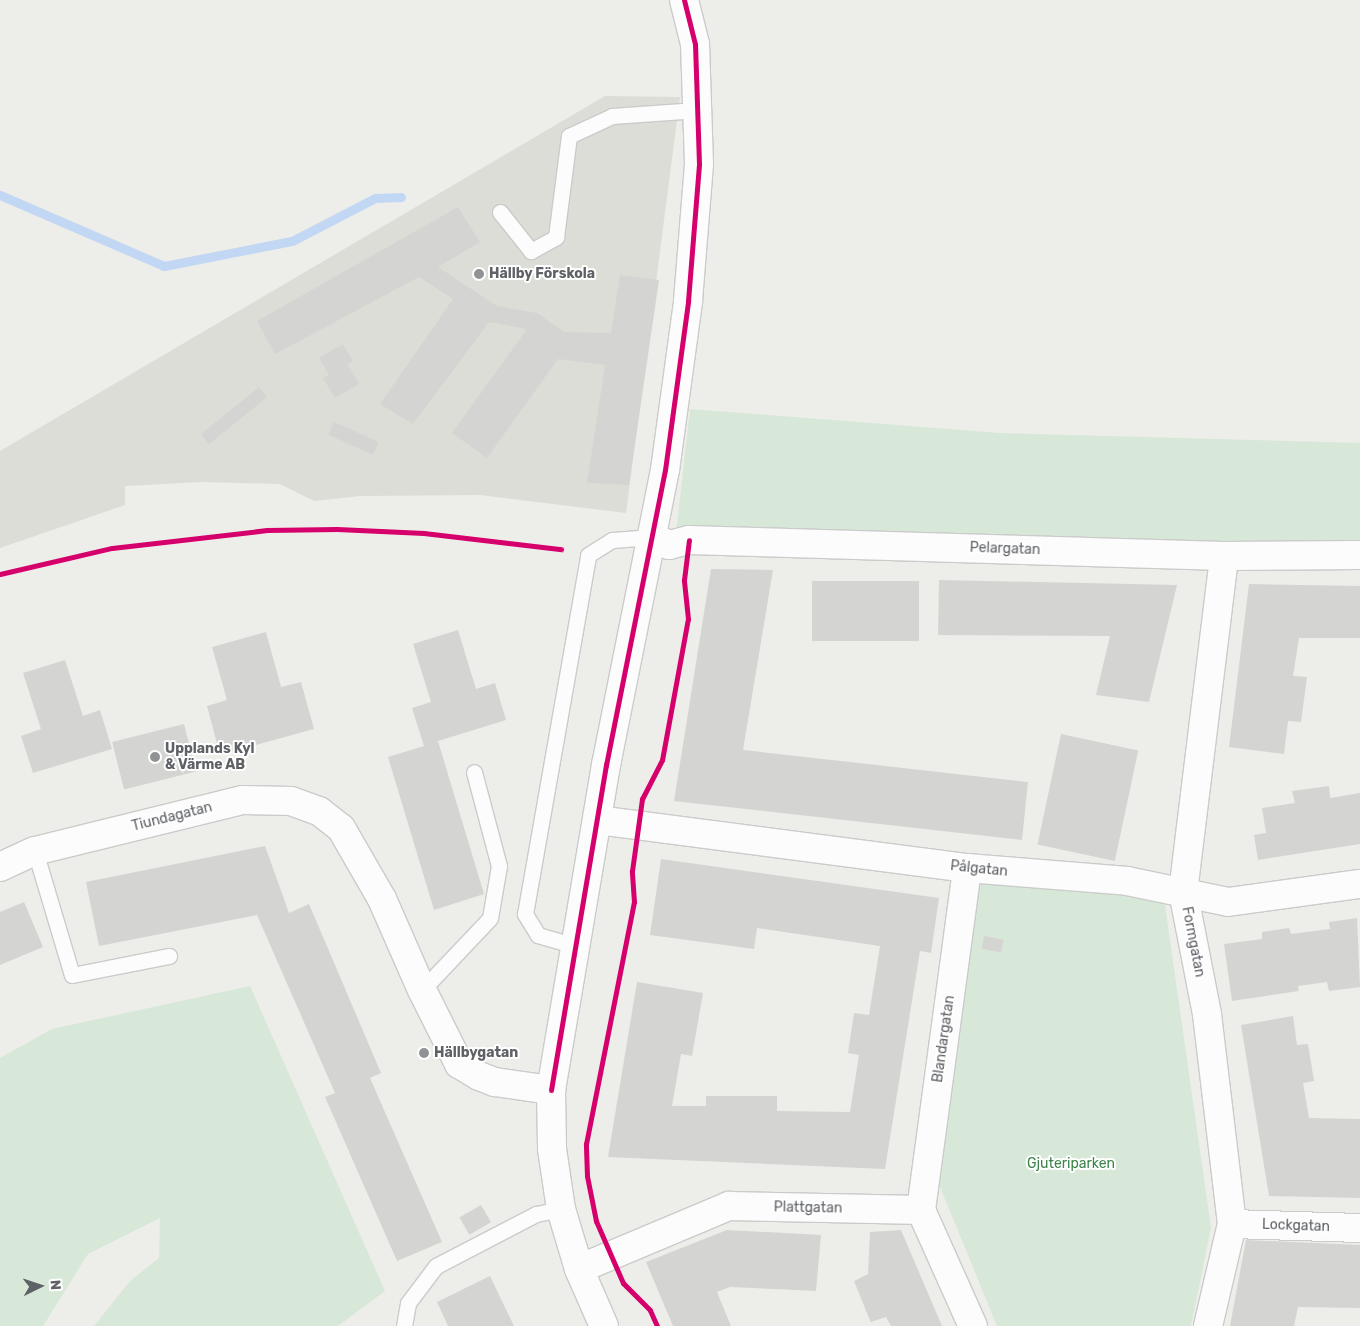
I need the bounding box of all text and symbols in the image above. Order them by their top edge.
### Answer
place label: Hällby Förskola [489,266,595,282]
marker: Hällby Förskola [473,268,485,280]
street label: Pelargatan [969,539,1041,559]
place label: Upplands Kyl & Värme AB [165,741,255,774]
marker: Upplands Kyl & Värme AB [149,751,161,763]
street label: Tiundagatan [130,799,214,835]
street label: Pålgatan [949,858,1009,880]
street label: Formgatan [1178,905,1208,979]
street label: Blandargatan [930,994,958,1084]
place label: Hällbygatan [434,1045,518,1061]
marker: Hällbygatan [418,1047,430,1059]
park label: Gjuteriparken [1027,1156,1115,1172]
street label: Plattgatan [774,1199,842,1217]
street label: Lockgatan [1262,1216,1330,1236]
north arrow [15,1261,65,1311]
text: N [47,1279,64,1291]

